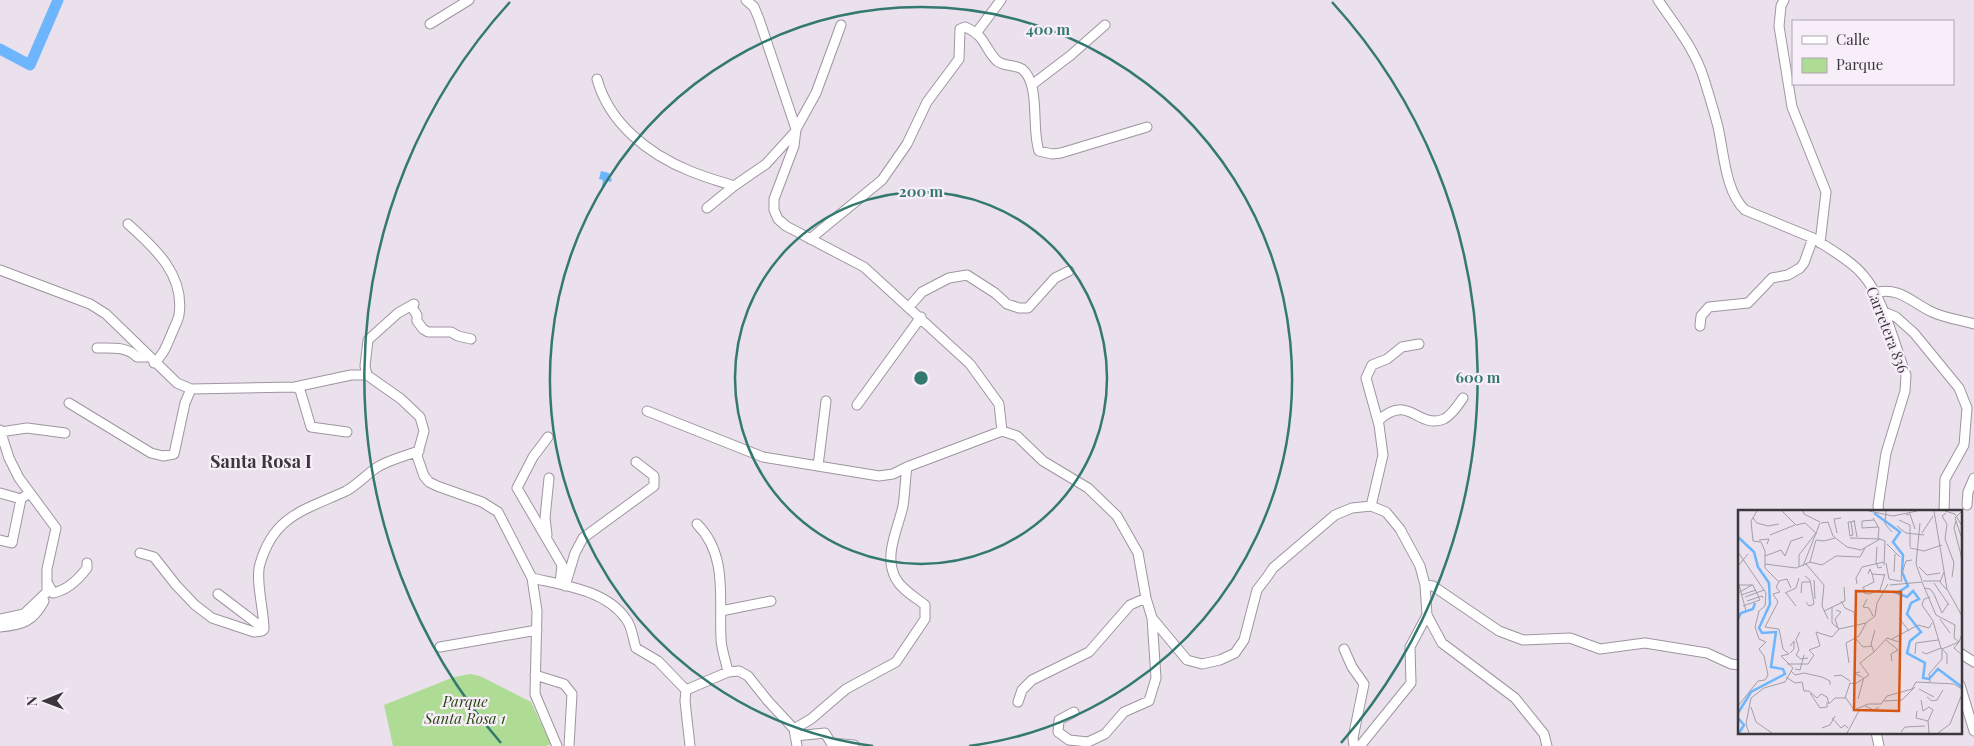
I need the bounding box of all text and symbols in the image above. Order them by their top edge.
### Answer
text: 400 m [1026,19,1071,39]
legend [1792,20,1954,85]
text: Calle [1836,29,1870,49]
text: Parque [1836,54,1883,74]
text: 200 m [899,181,944,201]
street label: Carretera 836 [1862,283,1914,376]
text: 600 m [1456,367,1501,387]
centre of rings [912,369,930,387]
district label: Santa Rosa I [210,449,312,473]
inset map [1738,510,1962,734]
north arrow [20,676,70,726]
park label: Parque Santa Rosa 1 [423,691,506,728]
text: N [22,696,41,706]

